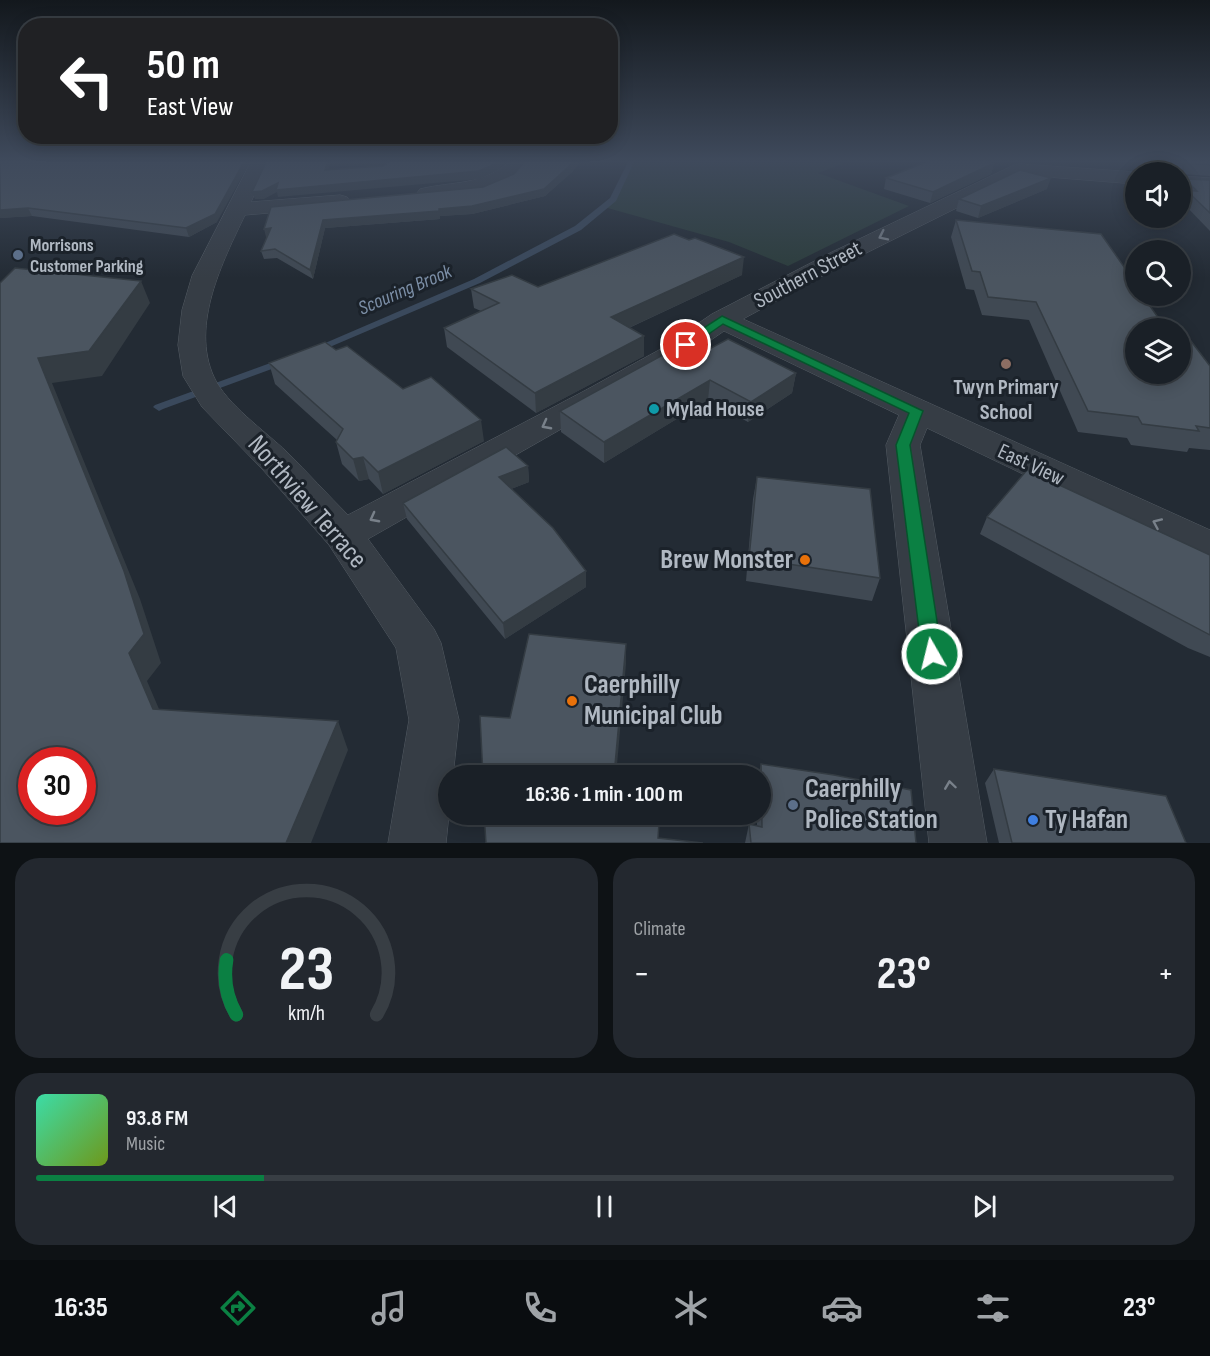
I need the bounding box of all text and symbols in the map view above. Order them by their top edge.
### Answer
text: 50 m [147,40,220,91]
icon: left [48,42,126,120]
text: East View [147,91,233,123]
map controls [1125,162,1191,384]
button: sound [1125,162,1191,228]
one-way arrow [879,229,889,240]
place label: Morrisons Customer Parking [30,235,144,277]
street label: Southern Street [749,235,867,315]
button: search [1125,240,1191,306]
marker: Morrisons Customer Parking [11,248,25,262]
water label: Scouring Brook [355,259,456,320]
button: layers [1125,318,1191,384]
pin [660,319,711,370]
icon: arrive [669,328,702,361]
marker: Twyn Primary School [999,357,1013,371]
place label: Twyn Primary School [953,374,1059,426]
place label: Mylad House [666,396,764,423]
marker: Mylad House [647,402,661,416]
one-way arrow [541,418,552,429]
street label: Northview Terrace [241,429,373,575]
street label: East View [993,438,1069,492]
one-way arrow [370,511,380,522]
one-way arrow [1152,518,1163,530]
place label: Brew Monster [660,544,793,576]
marker: Brew Monster [798,553,812,567]
position arrow [900,622,964,686]
place label: Caerphilly Municipal Club [584,669,723,732]
marker: Caerphilly Municipal Club [565,694,579,708]
speed limit sign: 30 [18,747,96,825]
place label: Caerphilly Police Station [805,773,938,836]
one-way arrow [944,780,956,790]
text: 16:36 · 1 min · 100 m [526,781,683,808]
marker: Caerphilly Police Station [786,798,800,812]
place label: Ty Hafan [1045,804,1128,836]
marker: Ty Hafan [1026,813,1040,827]
text: Climate [634,917,686,941]
text: 23 [279,933,334,1008]
text: 23° [877,947,931,1002]
text: − [634,954,650,994]
text: + [1158,954,1174,994]
text: km/h [288,1001,325,1026]
text: 93.8 FM [126,1105,188,1132]
text: Music [126,1132,165,1156]
icon: previous [209,1190,242,1223]
icon: pause [588,1190,621,1223]
icon: next [968,1190,1001,1223]
icon: directions [217,1287,259,1329]
icon: music [368,1287,410,1329]
icon: phone [519,1287,561,1329]
icon: climate [670,1287,712,1329]
icon: car [821,1287,863,1329]
icon: filters [972,1287,1014,1329]
text: 16:35 [55,1292,108,1324]
text: 23° [1123,1292,1155,1324]

